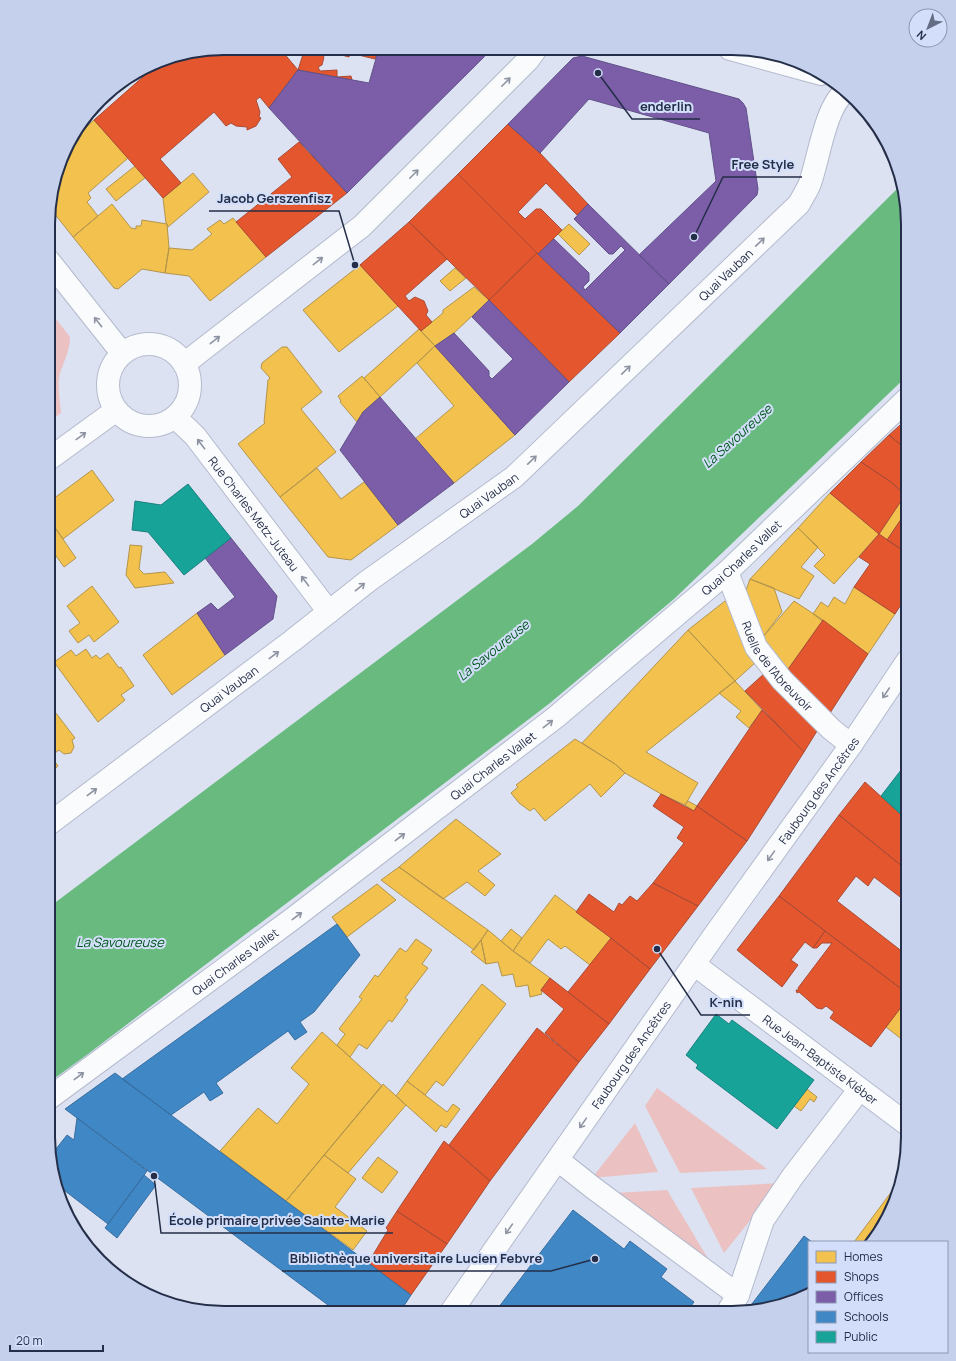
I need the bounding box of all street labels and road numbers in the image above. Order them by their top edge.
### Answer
street label: Quai Vauban [695,244,756,305]
street label: Rue Charles Metz-Juteau [205,453,303,575]
street label: Quai Vauban [455,468,522,522]
street label: Quai Charles Vallet [697,516,785,599]
street label: Ruelle de l'Abreuvoir [738,618,817,715]
street label: Quai Vauban [196,661,261,716]
street label: Quai Charles Vallet [446,727,539,804]
street label: Faubourg des Ancêtres [774,733,863,847]
street label: Quai Charles Vallet [188,924,282,999]
street label: Faubourg des Ancêtres [587,997,675,1112]
street label: Rue Jean-Baptiste Kléber [759,1010,882,1109]

